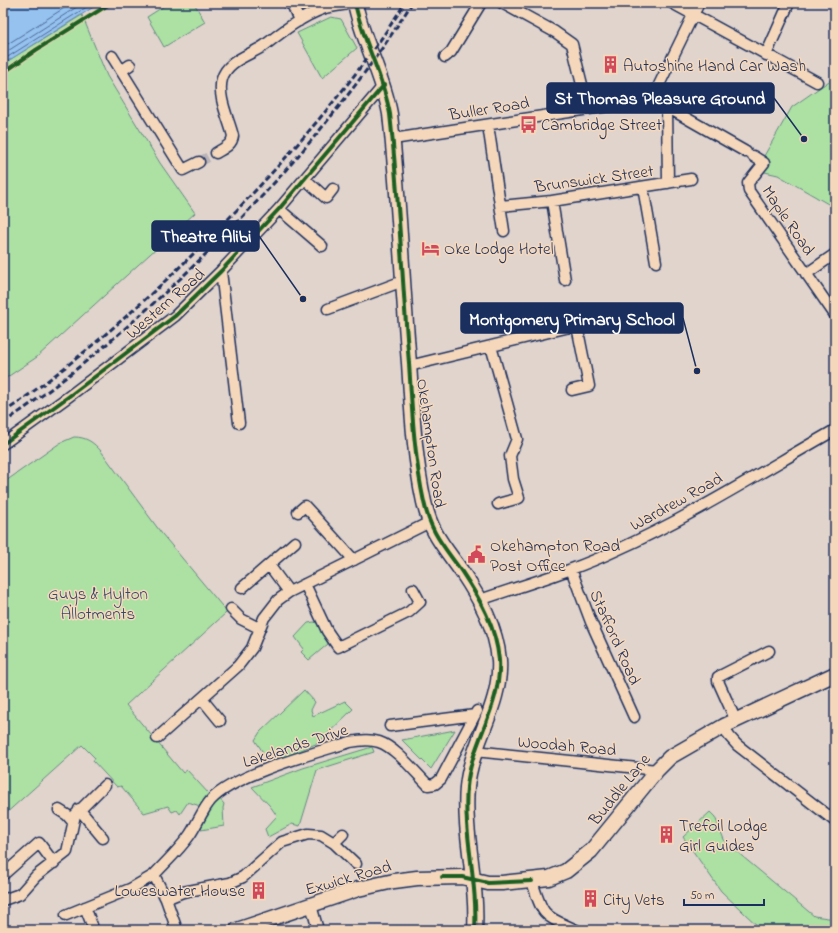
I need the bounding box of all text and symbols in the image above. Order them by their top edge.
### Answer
place label: Autoshine Hand Car Wash [623,54,806,79]
building icon: Autoshine Hand Car Wash [600,55,620,75]
callout: St Thomas Pleasure Ground [547,83,774,113]
text: St Thomas Pleasure Ground [555,87,766,113]
street label: Buller Road [446,91,532,128]
place label: Cambridge Street [541,113,662,140]
bus stop icon: Cambridge Street [518,114,538,134]
street label: Brunswick Street [532,159,656,200]
street label: Maple Road [755,181,821,261]
callout: Theatre Alibi [152,221,259,251]
text: Theatre Alibi [161,225,251,251]
place label: Oke Lodge Hotel [444,237,554,264]
hotel icon: Oke Lodge Hotel [421,238,441,258]
street label: Western Road [121,262,211,346]
callout: Montgomery Primary School [461,303,683,333]
text: Montgomery Primary School [469,308,675,335]
street label: Okehampton Road [409,377,452,510]
street label: Wardrew Road [626,466,728,538]
place label: Okehampton Road Post Office [490,534,621,579]
public building icon: Okehampton Road Post Office [467,545,487,565]
park label: Guys & Hylton Allotments [48,582,148,627]
street label: Stafford Road [582,586,647,690]
street label: Lakelands Drive [240,718,351,775]
street label: Woodah Road [517,730,618,763]
street label: Buddle Lane [583,748,657,832]
place label: Trefoil Lodge Girl Guides [679,814,768,859]
building icon: Trefoil Lodge Girl Guides [656,825,676,845]
street label: Exwick Road [302,854,395,903]
place label: Loweswater House [115,879,245,904]
building icon: Loweswater House [248,880,268,900]
scale bar [684,881,764,907]
text: 50 m [690,887,714,905]
place label: City Vets [603,888,665,914]
building icon: City Vets [580,889,600,909]

